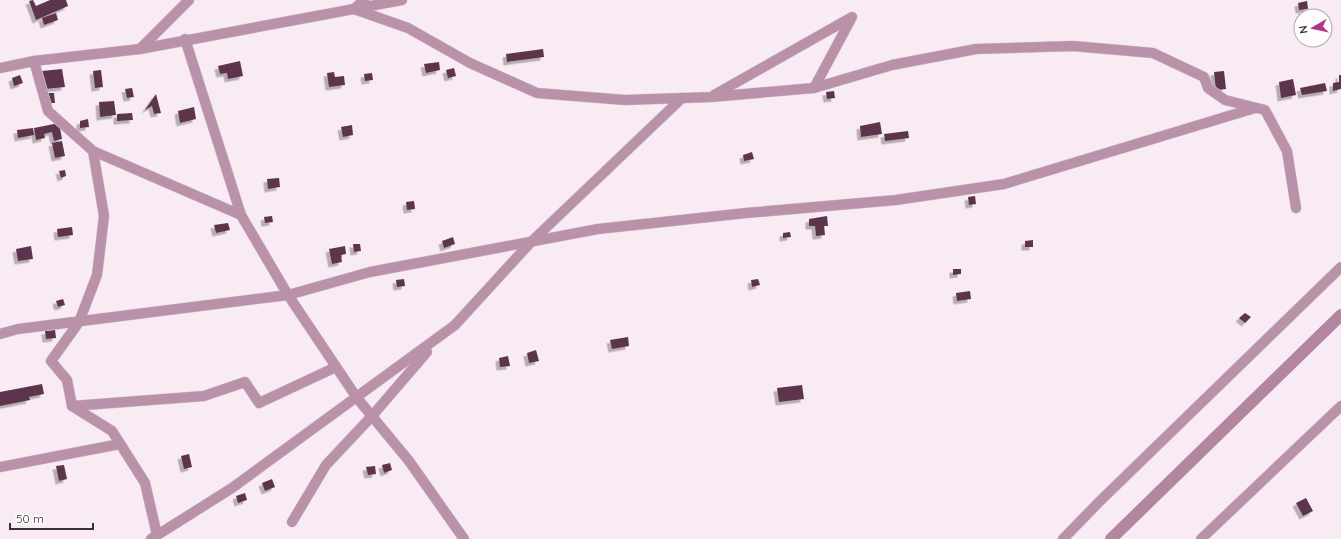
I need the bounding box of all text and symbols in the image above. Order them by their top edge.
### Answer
north arrow [1293,8,1333,48]
text: N [1296,24,1311,35]
scale bar [10,505,93,531]
text: 50 m [16,511,44,526]

